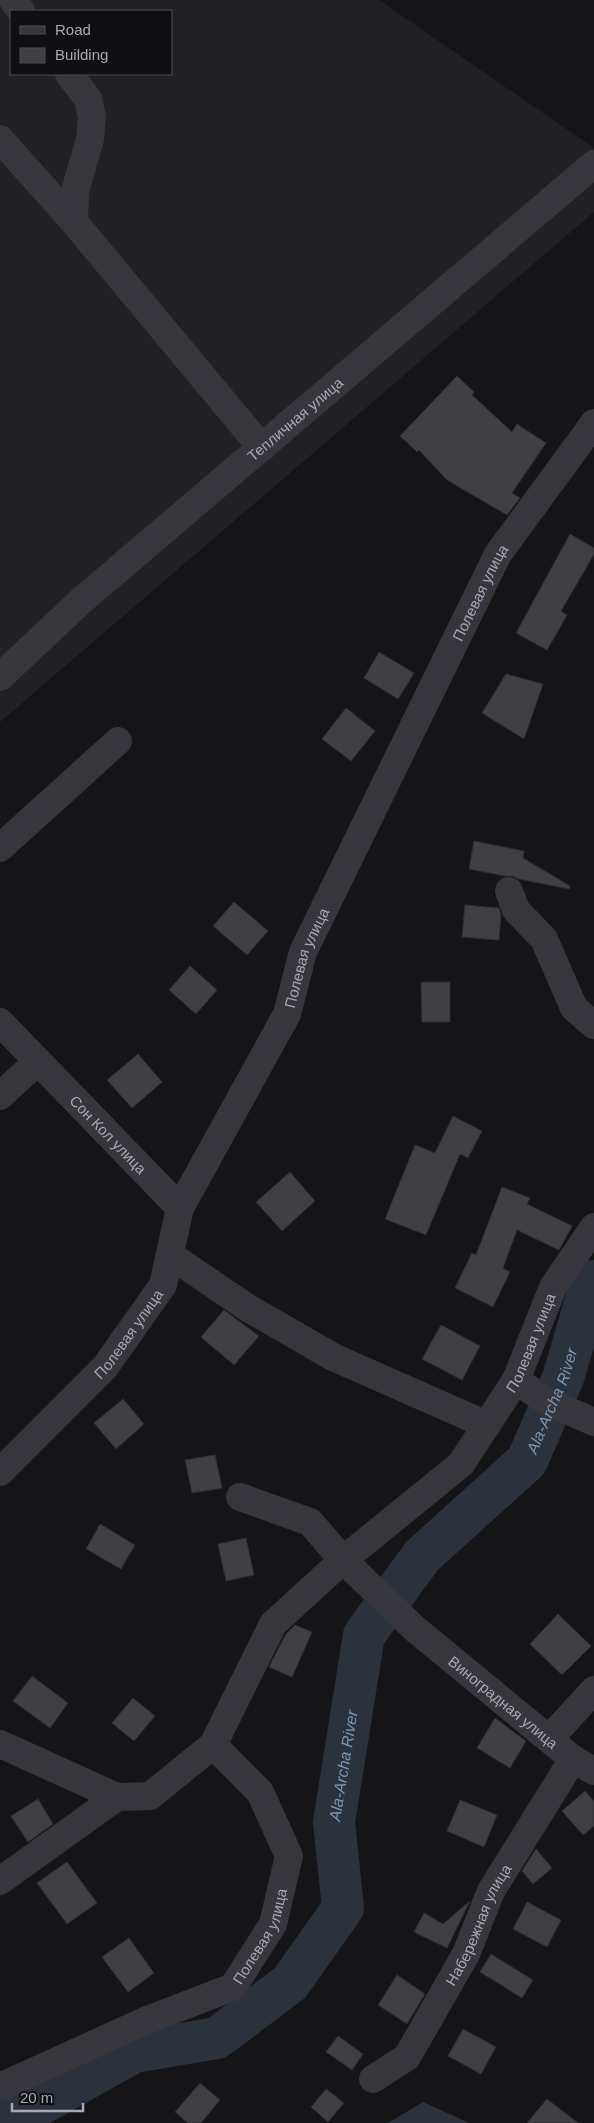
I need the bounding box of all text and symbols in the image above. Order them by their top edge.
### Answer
legend [10,10,172,75]
text: Road [55,21,91,38]
text: Building [55,46,108,63]
street label: Тепличная улица [244,373,346,464]
street label: Полевая улица [448,540,511,643]
street label: Полевая улица [280,904,332,1009]
street label: Сон Кол улица [67,1091,151,1177]
street label: Полевая улица [90,1285,166,1382]
street label: Полевая улица [502,1290,558,1395]
water label: Ala-Archa River [522,1345,580,1457]
street label: Виноградная улица [446,1652,562,1752]
water label: Ala-Archa River [326,1708,360,1823]
street label: Набережная улица [441,1860,515,1988]
street label: Полевая улица [229,1886,290,1987]
scale bar [12,2080,84,2112]
text: 20 m [20,2089,53,2106]

